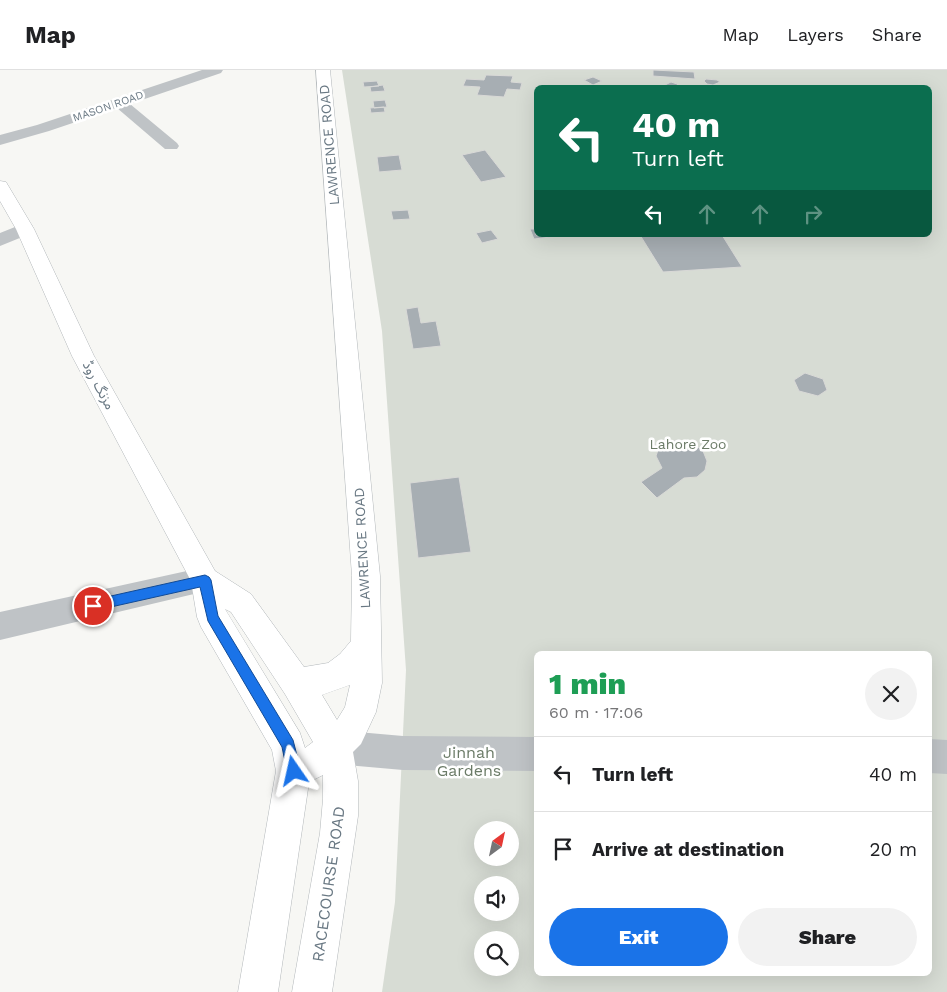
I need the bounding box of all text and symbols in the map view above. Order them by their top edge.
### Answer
text: Map [25,21,76,49]
text: Map [722,24,759,45]
text: Layers [787,24,844,45]
text: Share [872,24,922,45]
street label: LAWRENCE ROAD [316,84,342,206]
street label: MASON ROAD [71,88,145,125]
text: 40 m [632,104,720,146]
icon: left [549,105,614,170]
text: Turn left [632,146,724,171]
icon: left [640,200,668,228]
icon: ahead [693,200,721,228]
icon: ahead [746,200,774,228]
icon: right [799,200,827,228]
street label: مزنگ روڈ [79,358,118,413]
park label: Lahore Zoo [650,436,727,452]
street label: LAWRENCE ROAD [351,487,373,609]
pin [72,585,114,627]
icon: arrive [79,592,107,620]
text: 1 min [549,666,626,701]
button: close [865,668,917,720]
text: 60 m · 17:06 [549,703,643,722]
park label: Jinnah Gardens [437,743,501,780]
position arrow [267,744,319,796]
icon: left [549,760,577,788]
text: Turn left [592,763,673,786]
text: 40 m [869,763,917,786]
street label: RACECOURSE ROAD [308,805,349,963]
north arrow [474,821,519,866]
map controls [474,821,519,976]
icon: arrive [549,835,577,863]
text: Arrive at destination [592,838,784,861]
text: 20 m [870,838,917,861]
button: sound [474,876,519,921]
button: Exit [549,908,728,966]
button: Share [738,908,917,966]
button: search [474,931,519,976]

